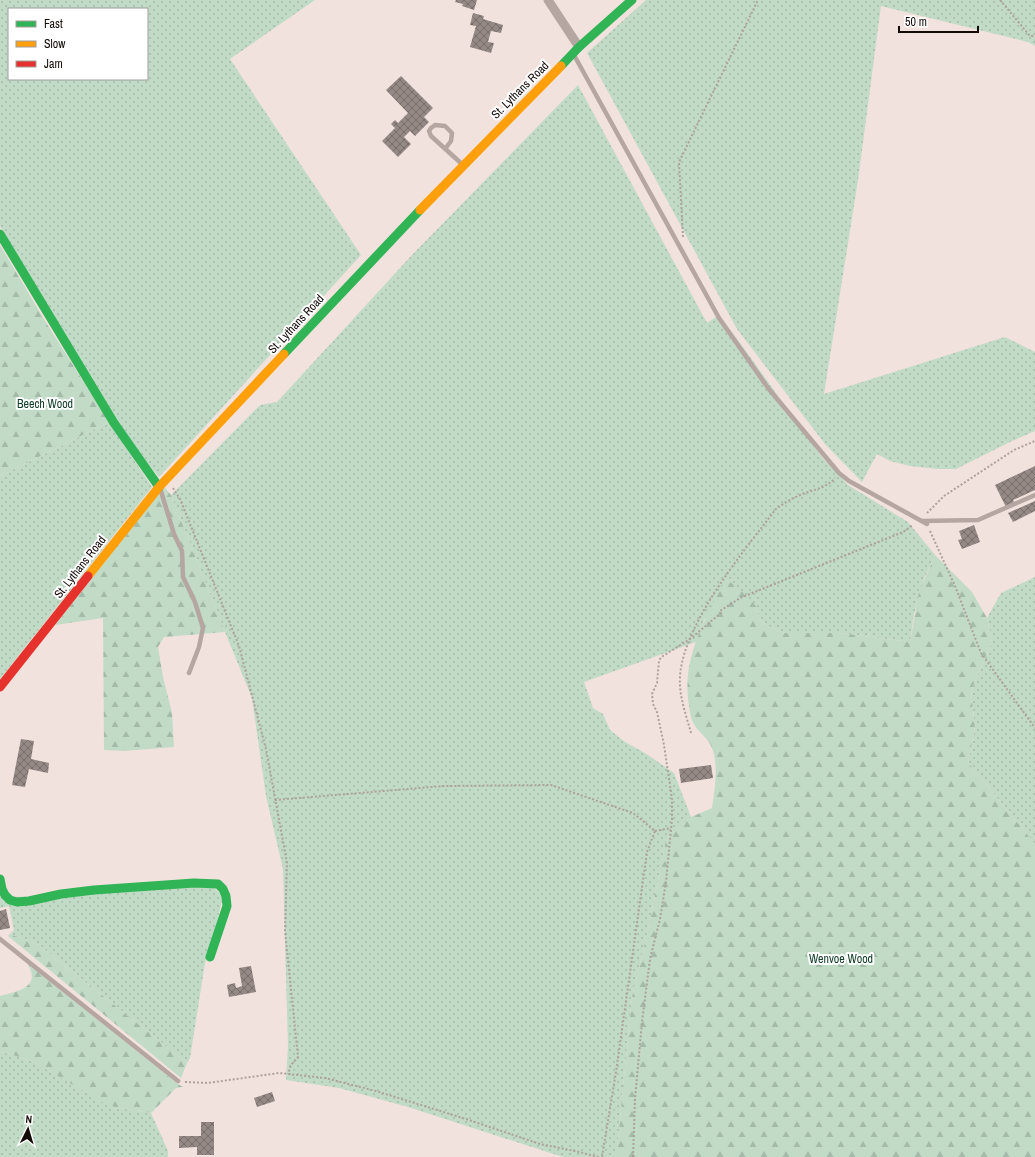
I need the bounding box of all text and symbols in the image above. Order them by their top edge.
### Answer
legend [8,8,148,80]
scale bar [899,8,978,34]
text: 50 m [905,14,927,30]
text: Fast [44,16,63,32]
text: Slow [44,36,66,52]
text: Jam [44,56,63,72]
street label: St. Lythans Road [488,58,552,122]
street label: St. Lythans Road [265,291,327,357]
park label: Beech Wood [17,396,73,412]
street label: St. Lythans Road [51,532,109,602]
park label: Wenvoe Wood [809,951,873,967]
north arrow [8,1109,48,1149]
text: N [25,1112,33,1126]

